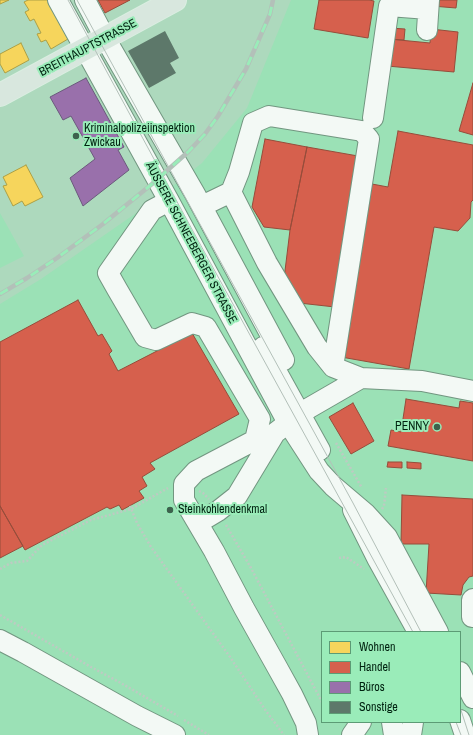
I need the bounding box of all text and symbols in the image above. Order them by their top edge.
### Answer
street label: BREITHAUPTSTRASSE [37,16,139,80]
place label: Kriminalpolizeiinspektion Zwickau [84,122,195,150]
marker: Kriminalpolizeiinspektion Zwickau [71,131,81,141]
street label: ÄUSSERE SCHNEEBERGER STRASSE [142,160,240,326]
place label: PENNY [395,420,429,434]
marker: PENNY [432,422,442,432]
place label: Steinkohlendenkmal [178,503,267,517]
marker: Steinkohlendenkmal [165,505,175,515]
legend [321,631,461,723]
text: Wohnen [359,639,395,655]
text: Handel [359,659,390,675]
text: Büros [359,679,385,695]
text: Sonstige [359,699,398,715]

